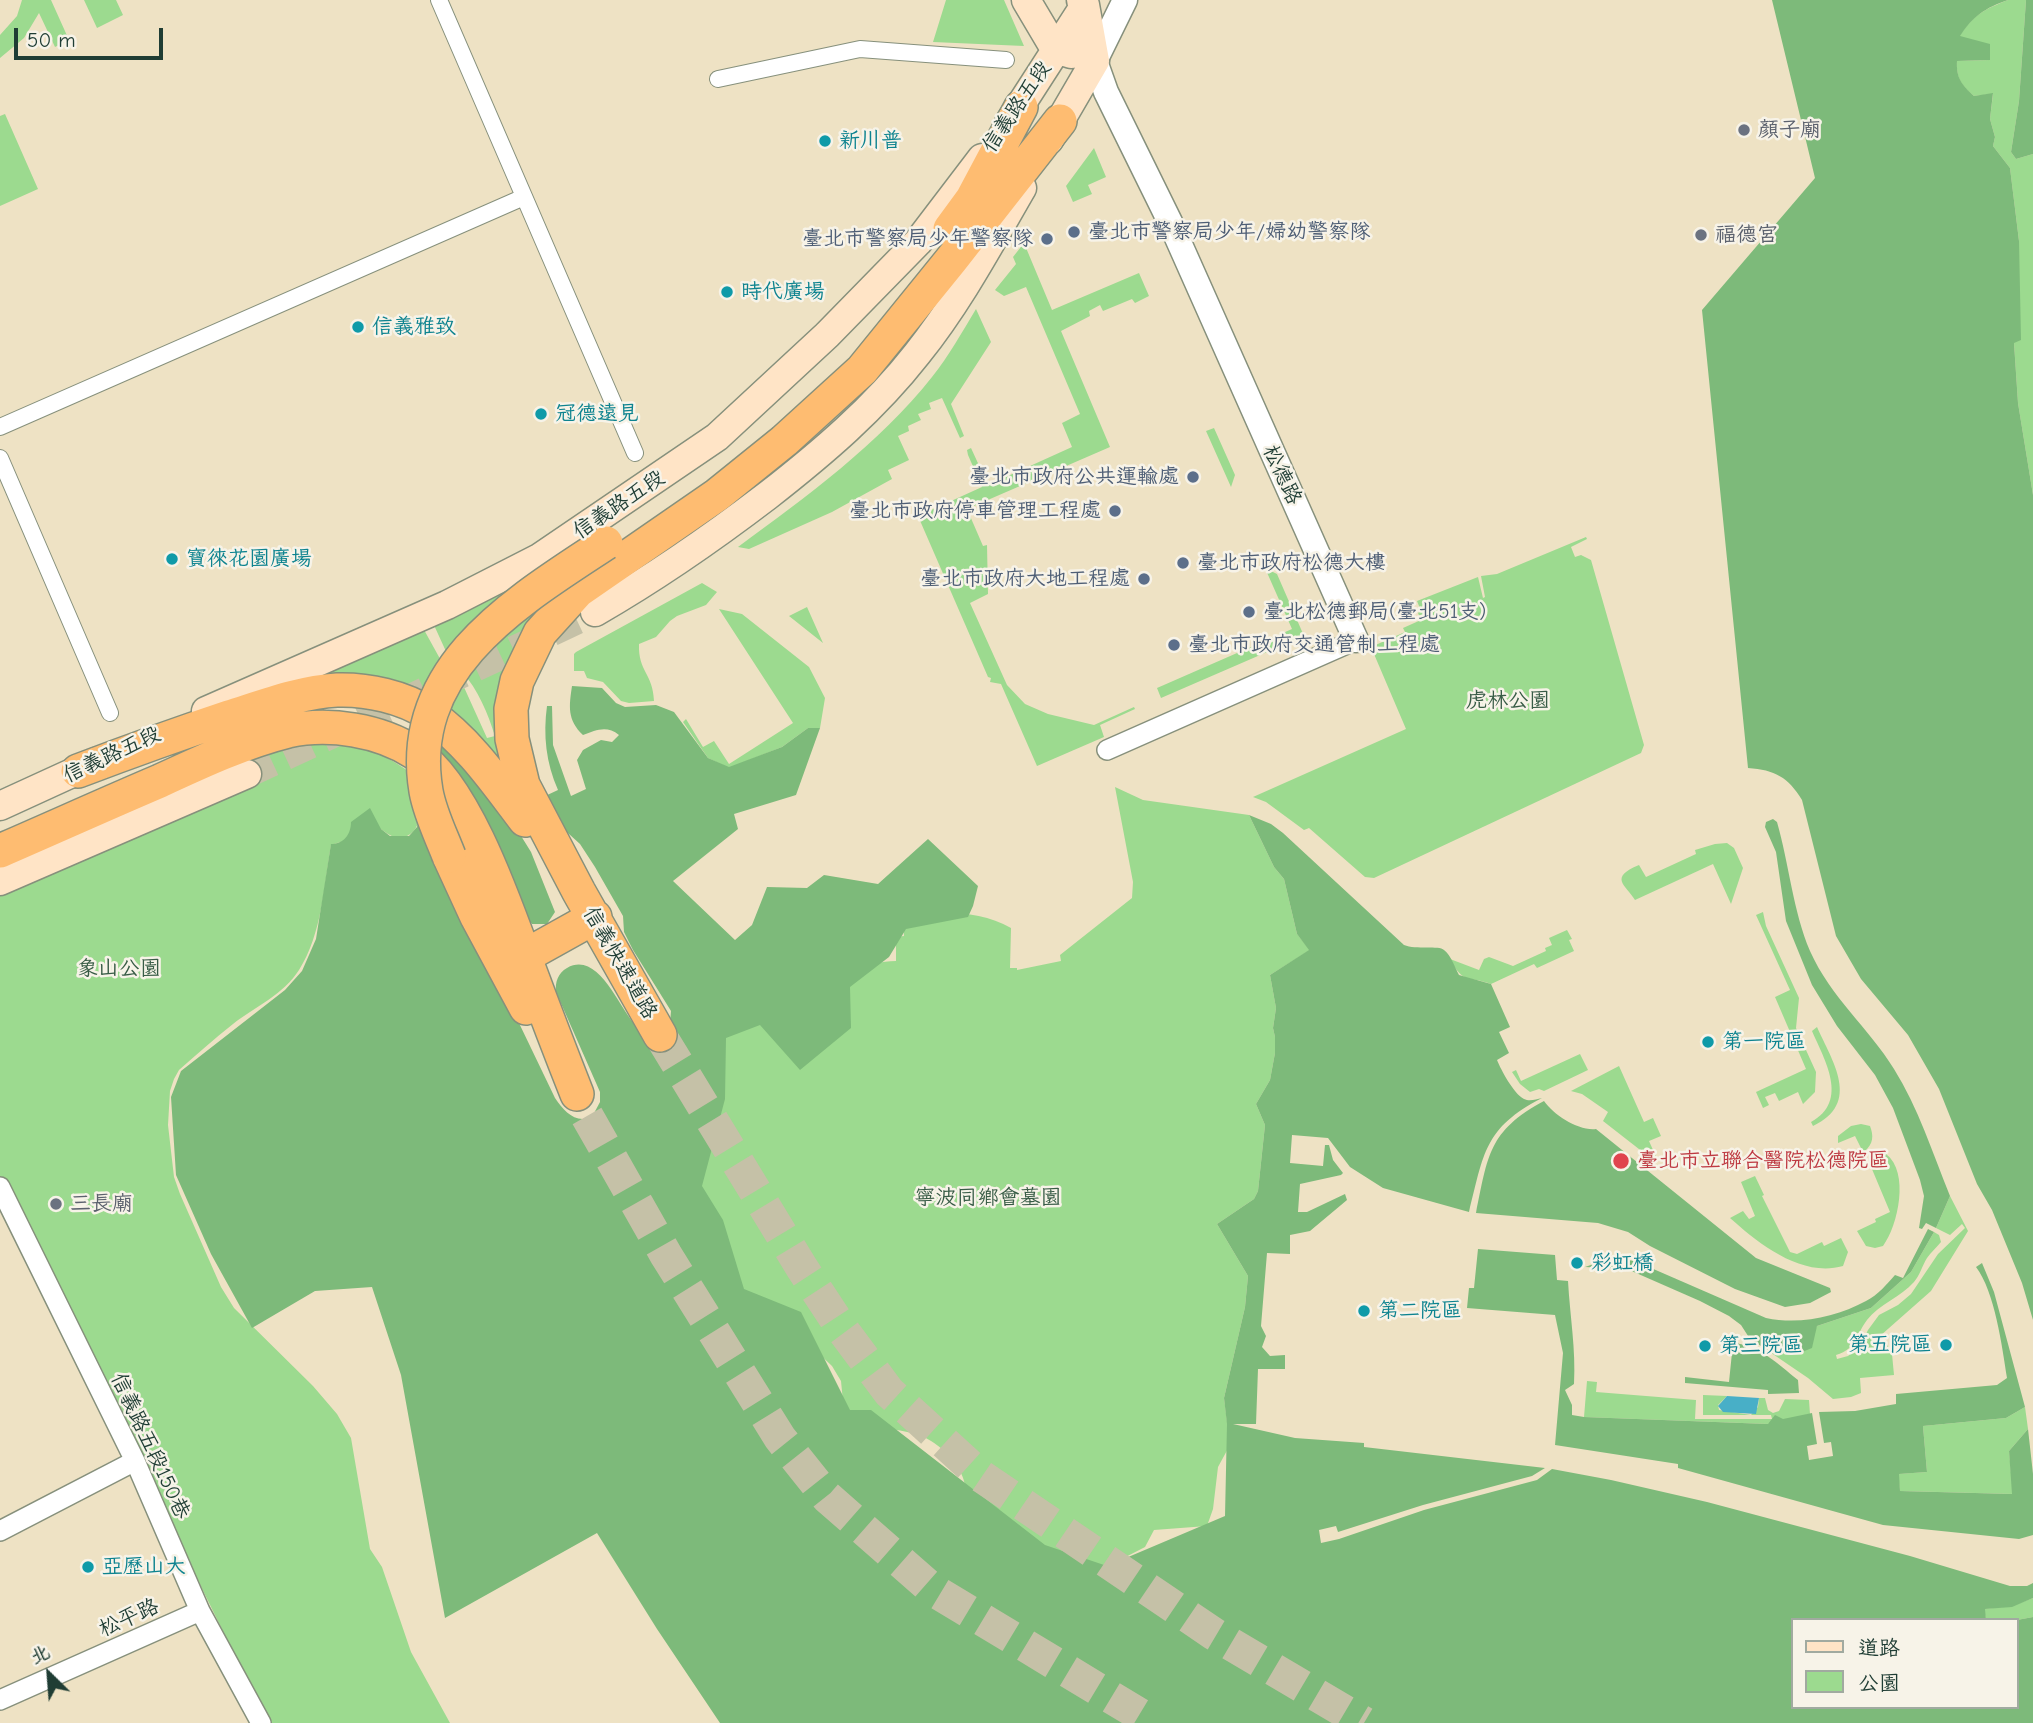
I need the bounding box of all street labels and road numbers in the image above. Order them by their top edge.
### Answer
street label: 信義路五段 [977,56,1057,158]
street label: 松德路 [1257,441,1307,509]
street label: 信義路五段 [568,465,670,545]
street label: 信義路五段 [59,721,165,789]
street label: 信義快速道路 [578,902,662,1024]
street label: 信義路五段150巷 [105,1369,195,1523]
street label: 松平路 [95,1594,163,1642]

